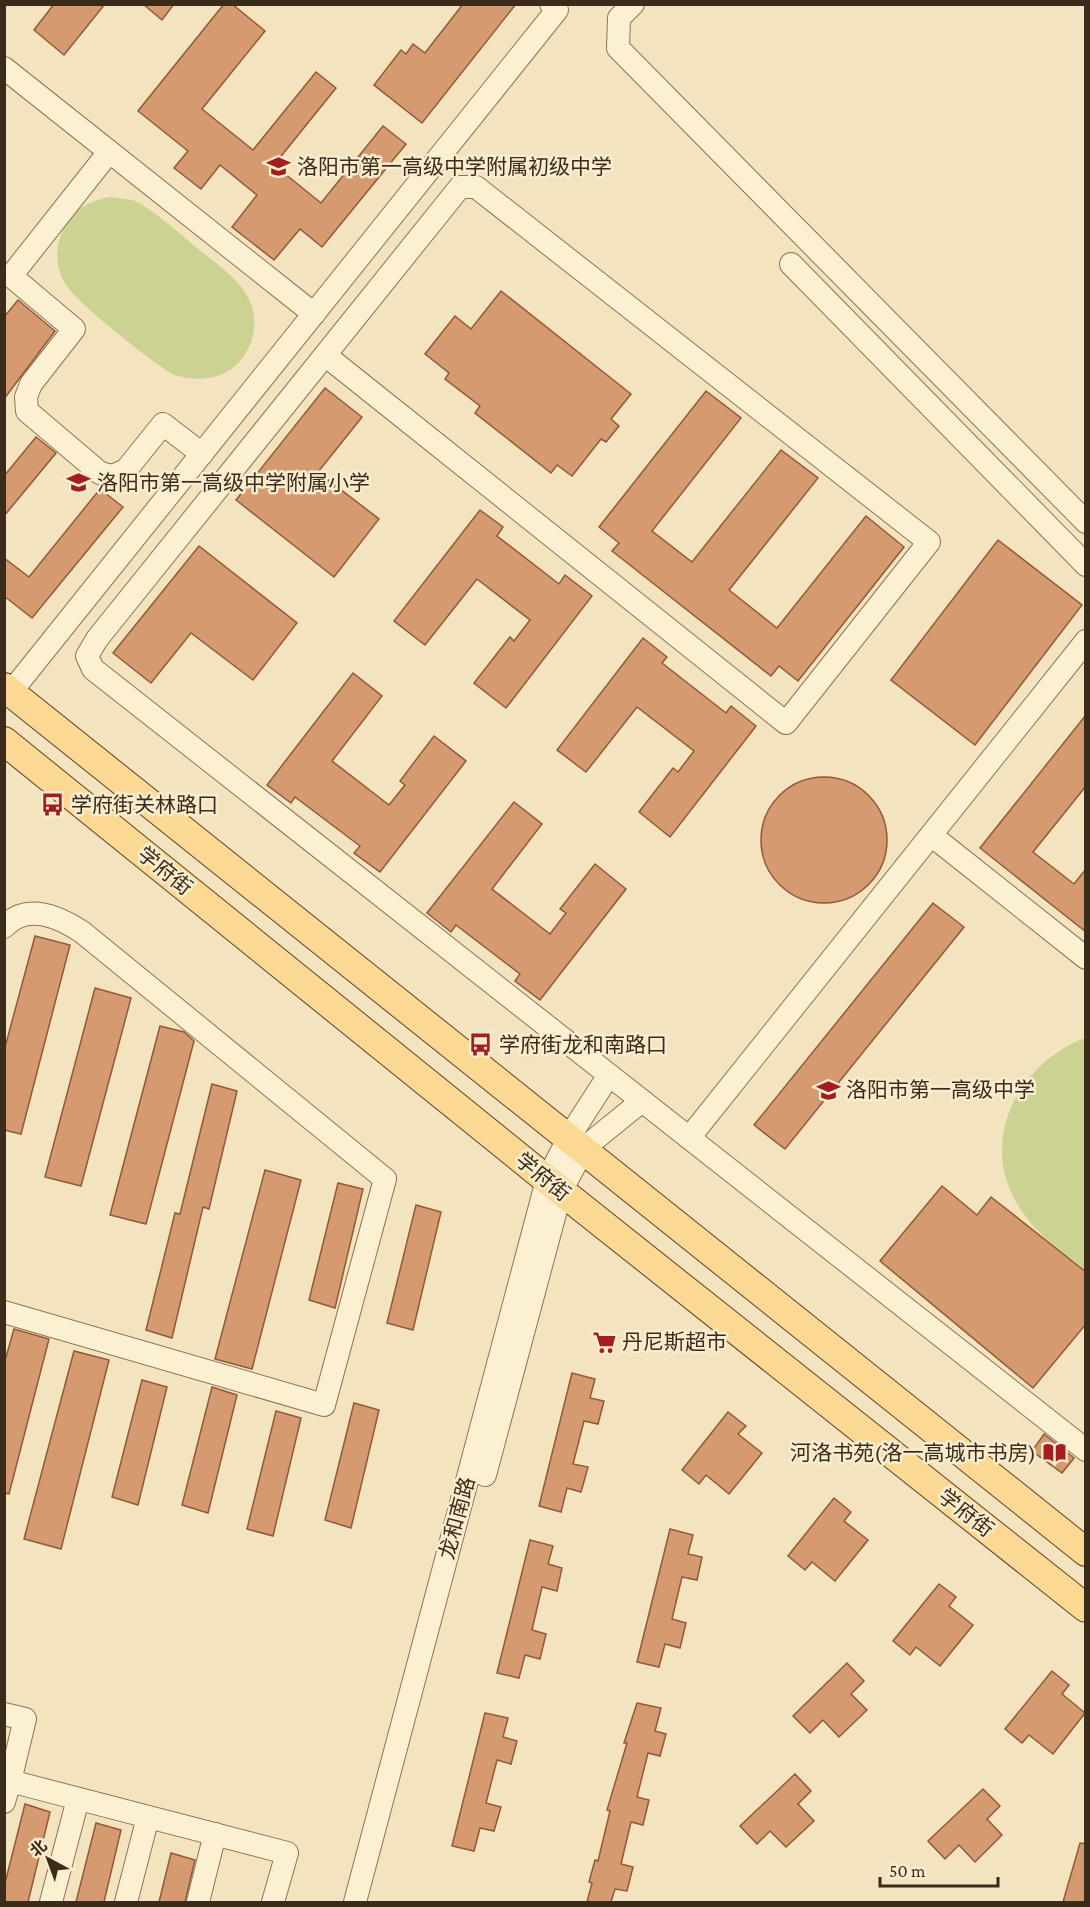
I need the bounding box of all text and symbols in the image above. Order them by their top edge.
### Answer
school or university icon: 洛阳市第一高级中学附属初级中学 [266,154,292,180]
place label: 洛阳市第一高级中学附属初级中学 [297,155,612,179]
school or university icon: 洛阳市第一高级中学附属小学 [66,470,92,496]
place label: 洛阳市第一高级中学附属小学 [97,471,370,495]
bus stop icon: 学府街关林路口 [40,792,66,818]
place label: 学府街关林路口 [71,793,218,817]
street label: 学府街 [133,842,197,900]
bus stop icon: 学府街龙和南路口 [468,1032,494,1058]
place label: 学府街龙和南路口 [499,1033,667,1057]
school or university icon: 洛阳市第一高级中学 [815,1077,841,1103]
place label: 洛阳市第一高级中学 [846,1078,1035,1102]
street label: 学府街 [511,1148,575,1206]
supermarket icon: 丹尼斯超市 [591,1329,617,1355]
place label: 丹尼斯超市 [622,1330,727,1354]
library icon: 河洛书苑(洛一高城市书房) [1041,1440,1067,1466]
place label: 河洛书苑(洛一高城市书房) [790,1441,1036,1465]
street label: 龙和南路 [435,1474,479,1562]
street label: 学府街 [934,1484,998,1542]
north arrow [18,1829,78,1889]
text: 北 [27,1836,50,1860]
scale bar [880,1850,998,1888]
text: 50 m [889,1861,926,1881]

